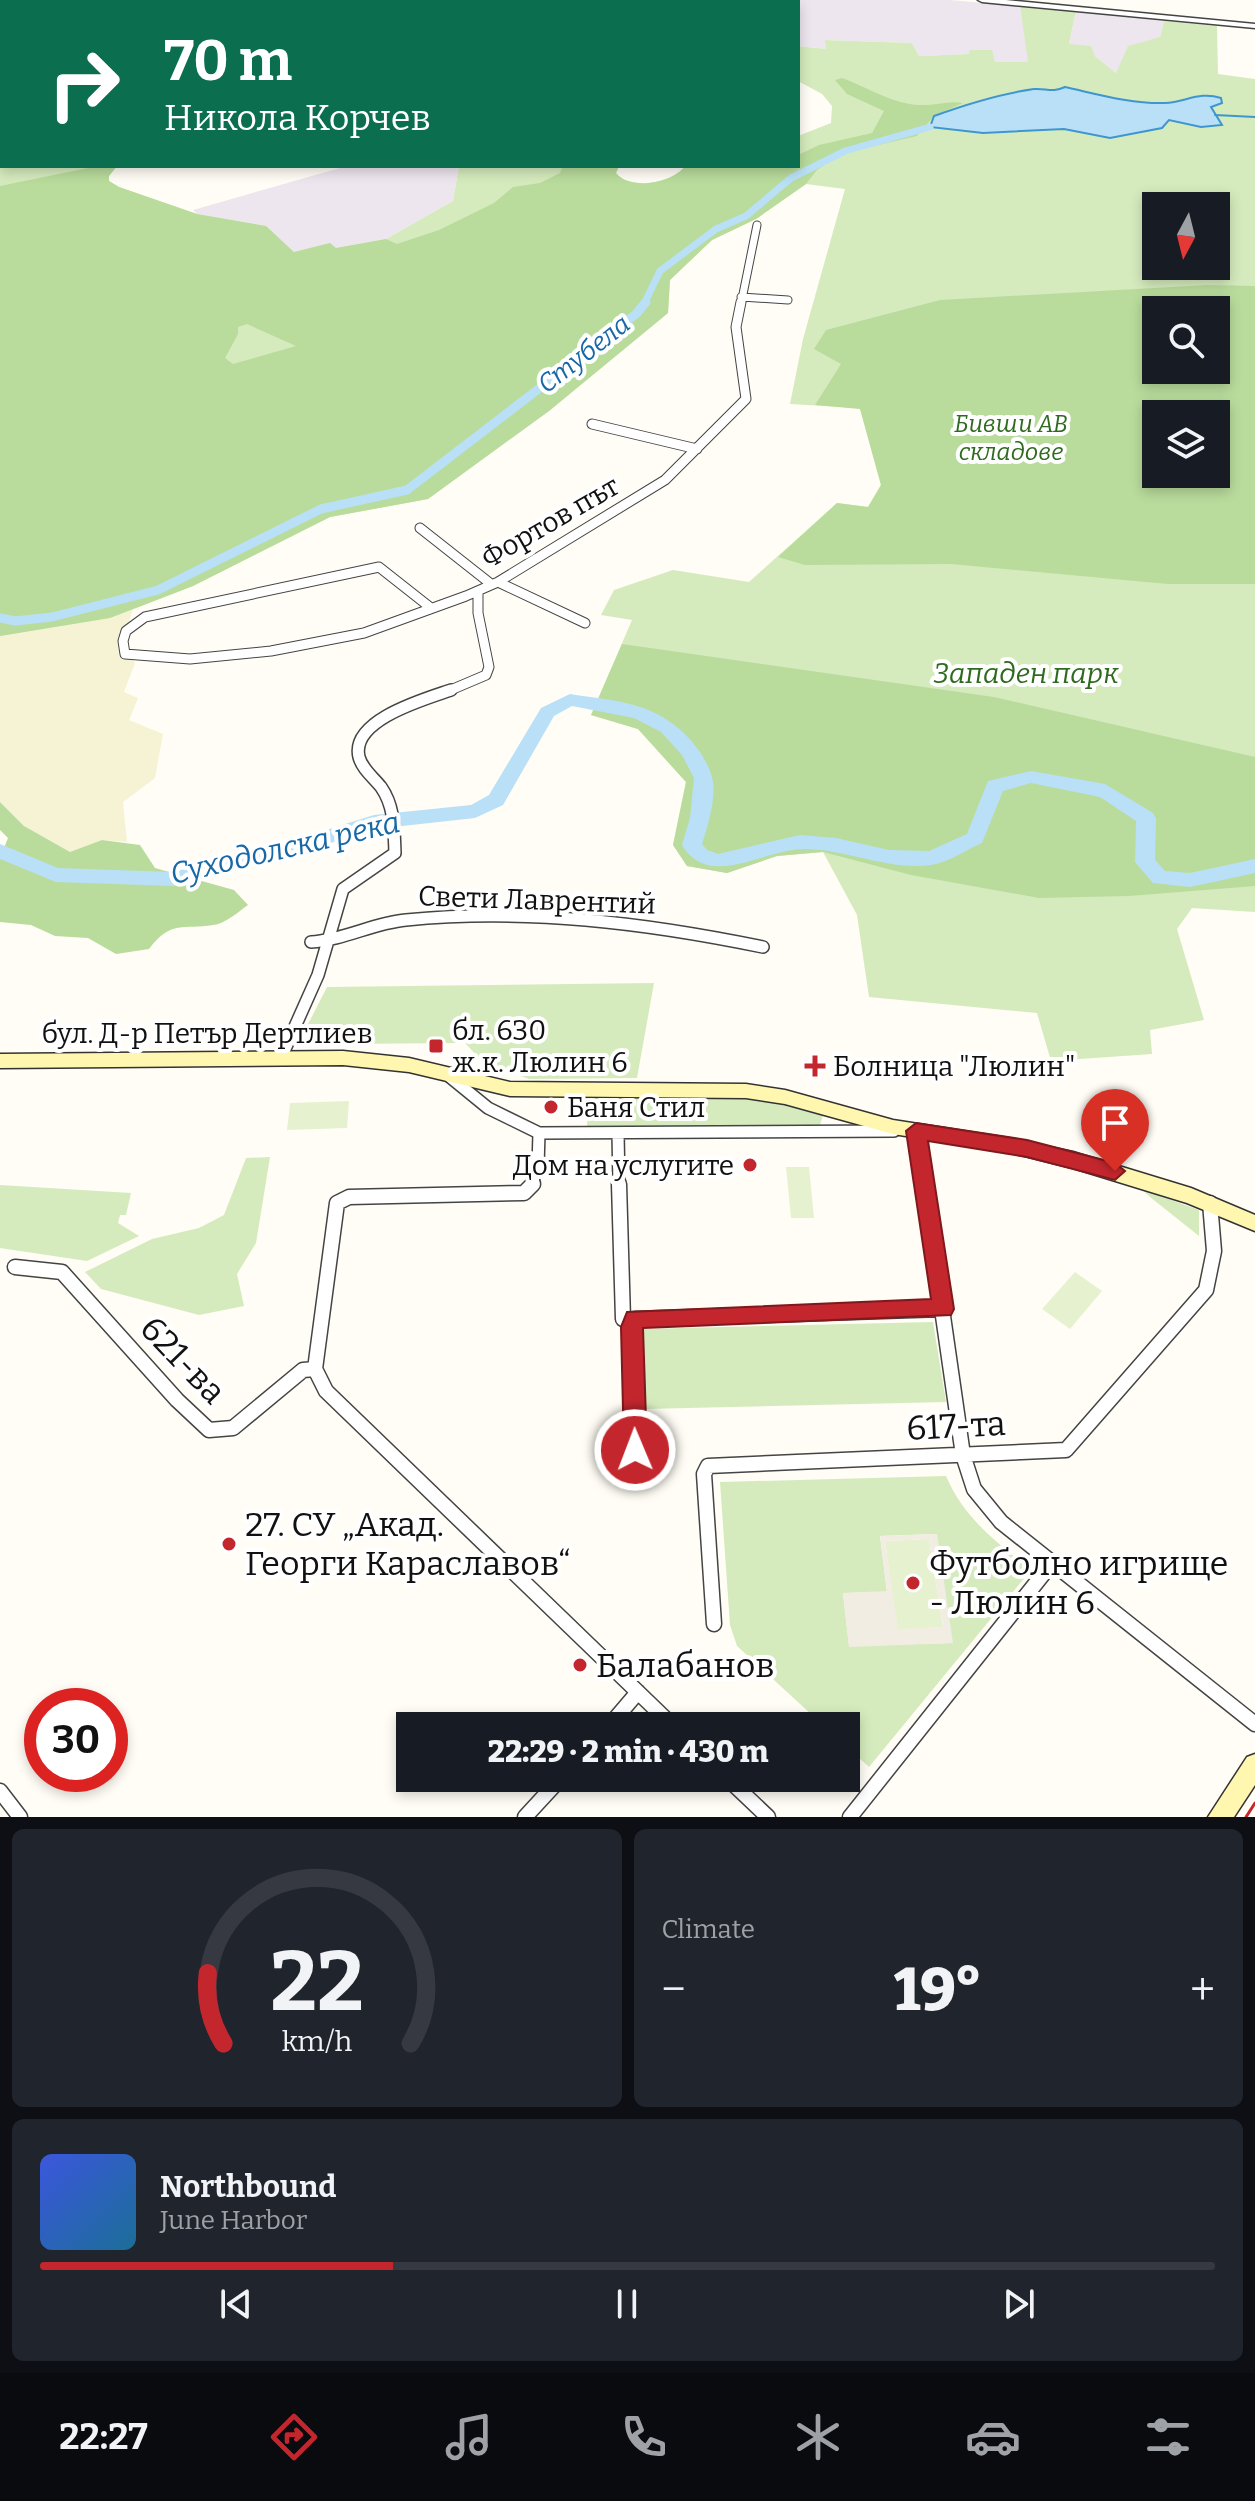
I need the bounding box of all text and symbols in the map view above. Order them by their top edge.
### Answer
text: 70 m [164,28,292,95]
icon: right [32,32,136,136]
text: Никола Корчев [164,96,431,140]
north arrow [1142,192,1230,280]
map controls [1142,192,1230,488]
button: search [1142,296,1230,384]
water label: Стубела [532,308,636,400]
button: layers [1142,400,1230,488]
park label: Бивши АВ складове [954,410,1068,466]
street label: Фортов път [475,469,625,575]
park label: Западен парк [933,657,1119,690]
water label: Суходолска река [167,804,403,892]
street label: Свети Лаврентий [418,879,656,921]
place label: бл. 630 ж.к. Люлин 6 [452,1014,628,1079]
street label: бул. Д-р Петър Дертлиев [41,1017,373,1050]
marker: бл. 630 ж.к. Люлин 6 [427,1037,445,1055]
place label: Болница "Люлин" [833,1050,1075,1083]
marker: Болница "Люлин" [804,1055,826,1077]
pin [1081,1089,1149,1171]
place label: Баня Стил [567,1091,705,1124]
marker: Баня Стил [542,1098,560,1116]
icon: arrive [1093,1101,1137,1145]
place label: Дом на услугите [513,1149,734,1182]
marker: Дом на услугите [741,1156,759,1174]
street label: 621-ва [132,1308,234,1412]
street label: 617-та [905,1403,1007,1449]
position arrow [593,1408,677,1492]
place label: 27. СУ „Акад. Георги Караславов“ [245,1504,571,1584]
marker: 27. СУ „Акад. Георги Караславов“ [220,1535,238,1553]
place label: Футболно игрище - Люлин 6 [929,1543,1228,1623]
marker: Футболно игрище - Люлин 6 [904,1574,922,1592]
place label: Балабанов [596,1645,774,1686]
marker: Балабанов [571,1656,589,1674]
speed limit sign: 30 [24,1688,128,1792]
text: 22:29 · 2 min · 430 m [488,1734,768,1770]
text: Climate [662,1914,755,1945]
text: 22 [270,1932,364,2032]
text: 19° [894,1954,982,2026]
text: − [662,1963,686,2016]
text: + [1190,1963,1215,2016]
text: km/h [281,2024,352,2059]
text: Northbound [160,2169,336,2205]
text: June Harbor [160,2205,307,2236]
icon: previous [214,2282,258,2326]
icon: pause [605,2282,649,2326]
icon: next [997,2282,1041,2326]
icon: directions [266,2409,322,2465]
icon: music [441,2409,497,2465]
icon: phone [616,2409,672,2465]
icon: climate [790,2409,846,2465]
icon: car [965,2409,1021,2465]
icon: filters [1140,2409,1196,2465]
text: 22:27 [59,2415,148,2459]

